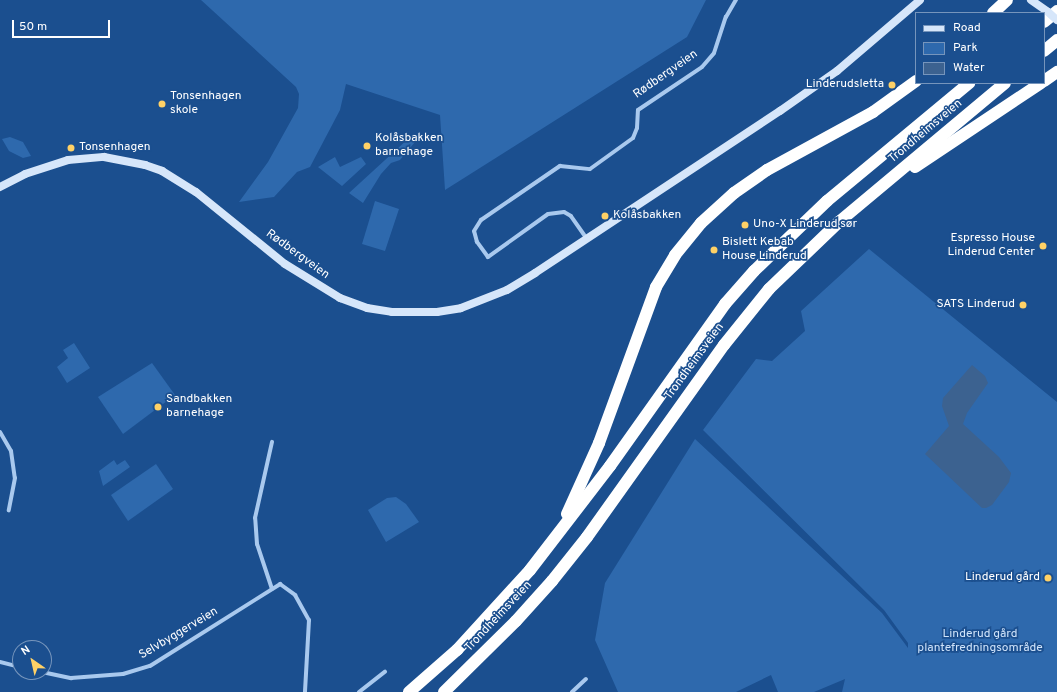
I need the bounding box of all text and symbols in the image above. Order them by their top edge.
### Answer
scale bar [14,12,112,38]
legend [915,12,1045,84]
text: 50 m [19,19,47,35]
text: Road [953,20,981,36]
text: Park [953,40,978,56]
street label: Rødbergveien [631,48,701,102]
text: Water [953,60,985,76]
place label: Linderudsletta [806,78,884,92]
marker: Linderudsletta [887,80,897,90]
place label: Tonsenhagen skole [170,90,241,118]
street label: Trondheimsveien [886,97,966,167]
marker: Tonsenhagen skole [157,99,167,109]
place label: Kolåsbakken barnehage [375,132,443,160]
place label: Tonsenhagen [79,141,150,155]
marker: Kolåsbakken barnehage [362,141,372,151]
marker: Tonsenhagen [66,143,76,153]
place label: Kolåsbakken [613,209,681,223]
marker: Kolåsbakken [600,211,610,221]
place label: Uno-X Linderud sør [753,218,857,232]
marker: Uno-X Linderud sør [740,220,750,230]
street label: Rødbergveien [262,227,332,283]
place label: Espresso House Linderud Center [948,232,1035,260]
place label: Bislett Kebab House Linderud [722,236,807,264]
marker: Espresso House Linderud Center [1038,241,1048,251]
marker: Bislett Kebab House Linderud [709,245,719,255]
place label: SATS Linderud [937,298,1015,312]
marker: SATS Linderud [1018,300,1028,310]
street label: Trondheimsveien [662,321,728,403]
place label: Sandbakken barnehage [166,393,232,421]
marker: Sandbakken barnehage [153,402,163,412]
place label: Linderud gård [965,571,1040,585]
marker: Linderud gård [1043,573,1053,583]
street label: Trondheimsveien [463,579,535,655]
street label: Selvbyggerveien [137,605,221,663]
park label: Linderud gård plantefredningsområde [917,628,1043,656]
north arrow [12,640,52,680]
text: N [19,643,33,659]

